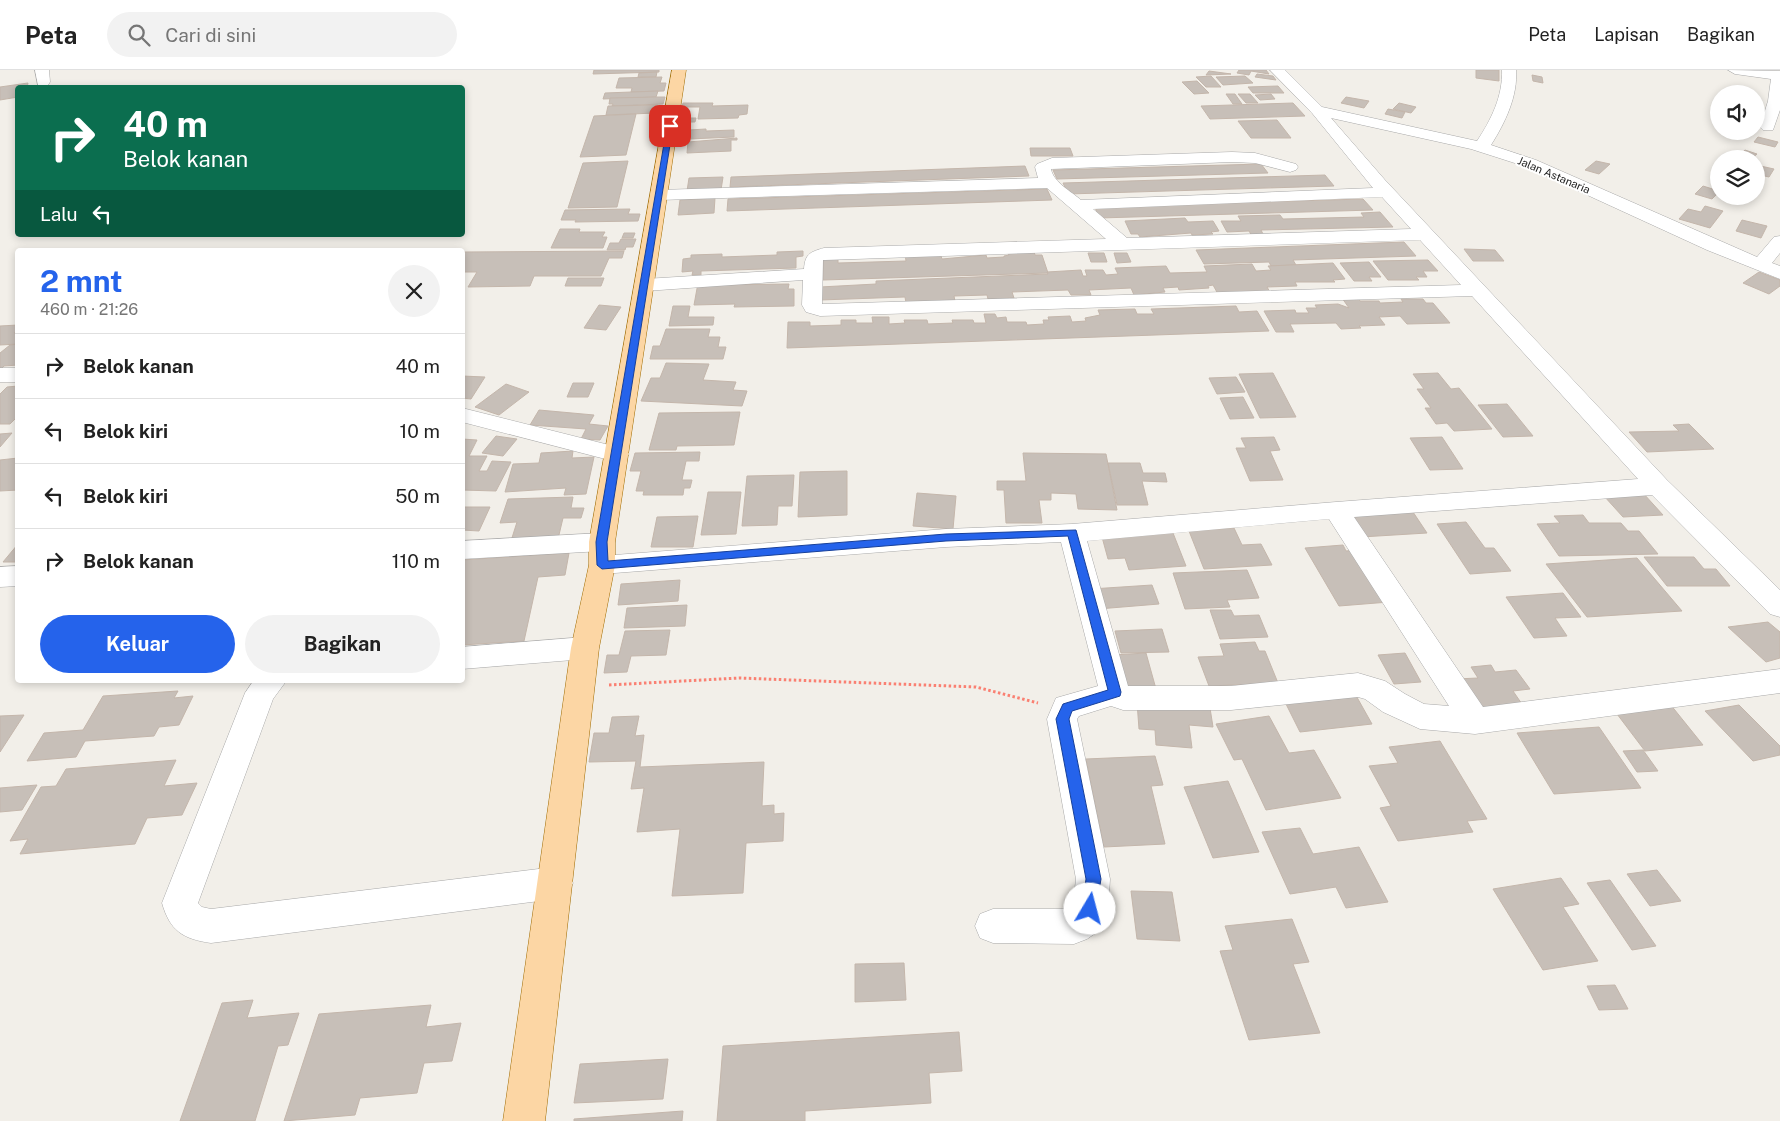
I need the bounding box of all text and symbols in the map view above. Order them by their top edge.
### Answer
search box [107,12,457,57]
text: Peta [25,21,77,49]
icon: search [125,21,153,49]
text: Cari di sini [165,24,256,46]
text: Peta [1528,24,1566,45]
text: Lapisan [1594,24,1659,45]
text: Bagikan [1687,24,1755,45]
map controls [1710,85,1765,205]
button: sound [1710,85,1765,140]
text: 40 m [123,104,208,145]
icon: right [40,105,105,170]
pin [649,105,691,147]
icon: arrive [656,112,684,140]
text: Belok kanan [123,146,248,172]
button: layers [1710,150,1765,205]
street label: Jalan Astanaria [1516,154,1592,196]
icon: left [88,200,116,228]
text: Lalu [40,203,78,225]
text: 2 mnt [40,263,122,299]
button: close [388,265,440,317]
text: 460 m · 21:26 [40,300,138,319]
icon: right [40,352,68,380]
text: Belok kanan [83,355,194,377]
text: 40 m [395,355,440,377]
icon: left [40,417,68,445]
text: Belok kiri [83,420,168,442]
text: 10 m [400,420,440,442]
icon: left [40,482,68,510]
text: Belok kiri [83,485,168,507]
text: 50 m [395,485,440,507]
icon: right [40,547,68,575]
text: Belok kanan [83,550,194,572]
text: 110 m [392,550,440,572]
button: Keluar [40,615,235,673]
button: Bagikan [245,615,440,673]
position arrow [1063,882,1115,934]

